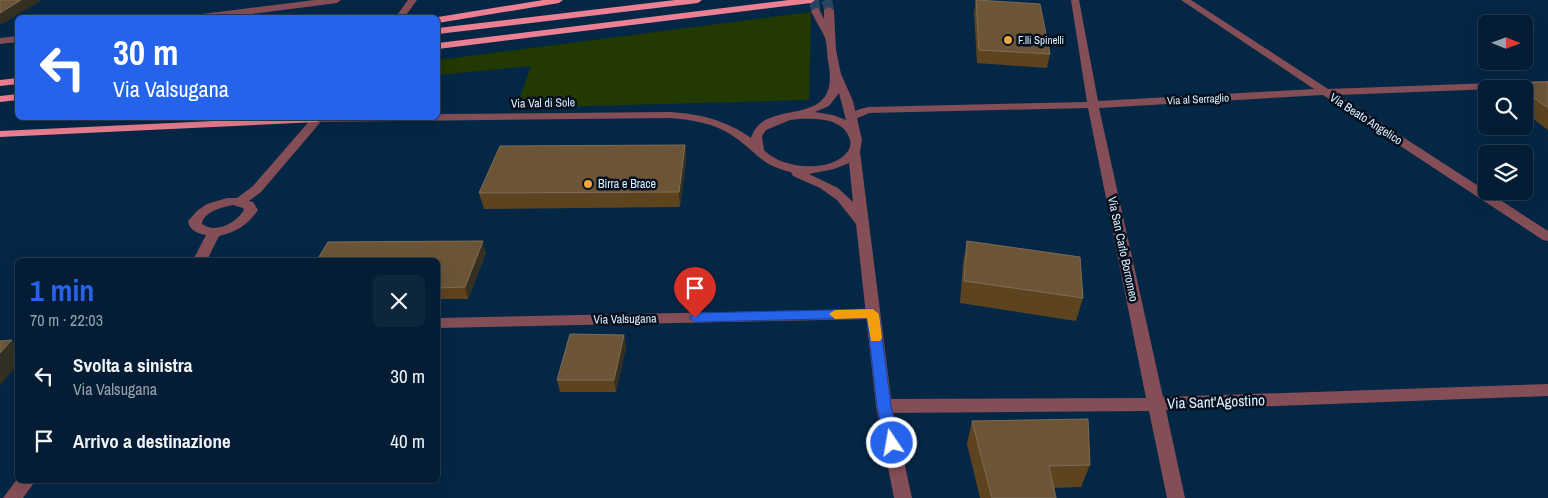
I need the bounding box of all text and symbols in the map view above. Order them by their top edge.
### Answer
north arrow [1478,15,1532,70]
map controls [1478,15,1533,200]
text: 30 m [113,29,178,76]
place label: F.lli Spinelli [1018,33,1064,47]
marker: F.lli Spinelli [1002,34,1014,46]
icon: left [30,35,95,100]
text: Via Valsugana [113,74,229,104]
button: search [1478,80,1533,135]
street label: Via al Serraglio [1167,90,1229,108]
street label: Via Beato Angelico [1327,90,1405,148]
street label: Via Val di Sole [511,94,575,112]
button: layers [1478,145,1533,200]
place label: Birra e Brace [598,176,656,192]
marker: Birra e Brace [582,178,594,190]
street label: Via San Carlo Borromeo [1104,195,1142,303]
pin [674,267,716,318]
text: 1 min [30,270,94,310]
icon: arrive [681,274,709,302]
button: close [373,275,425,327]
text: 70 m · 22:03 [30,309,103,331]
street label: Via Valsugana [593,310,657,328]
text: Svolta a sinistra [73,352,193,378]
icon: left [30,362,58,390]
text: 30 m [390,363,425,389]
text: Via Valsugana [73,378,157,400]
street label: Via Sant'Agostino [1167,389,1265,414]
position arrow [865,416,917,468]
icon: arrive [30,427,58,455]
text: Arrivo a destinazione [73,428,231,454]
text: 40 m [390,428,425,454]

